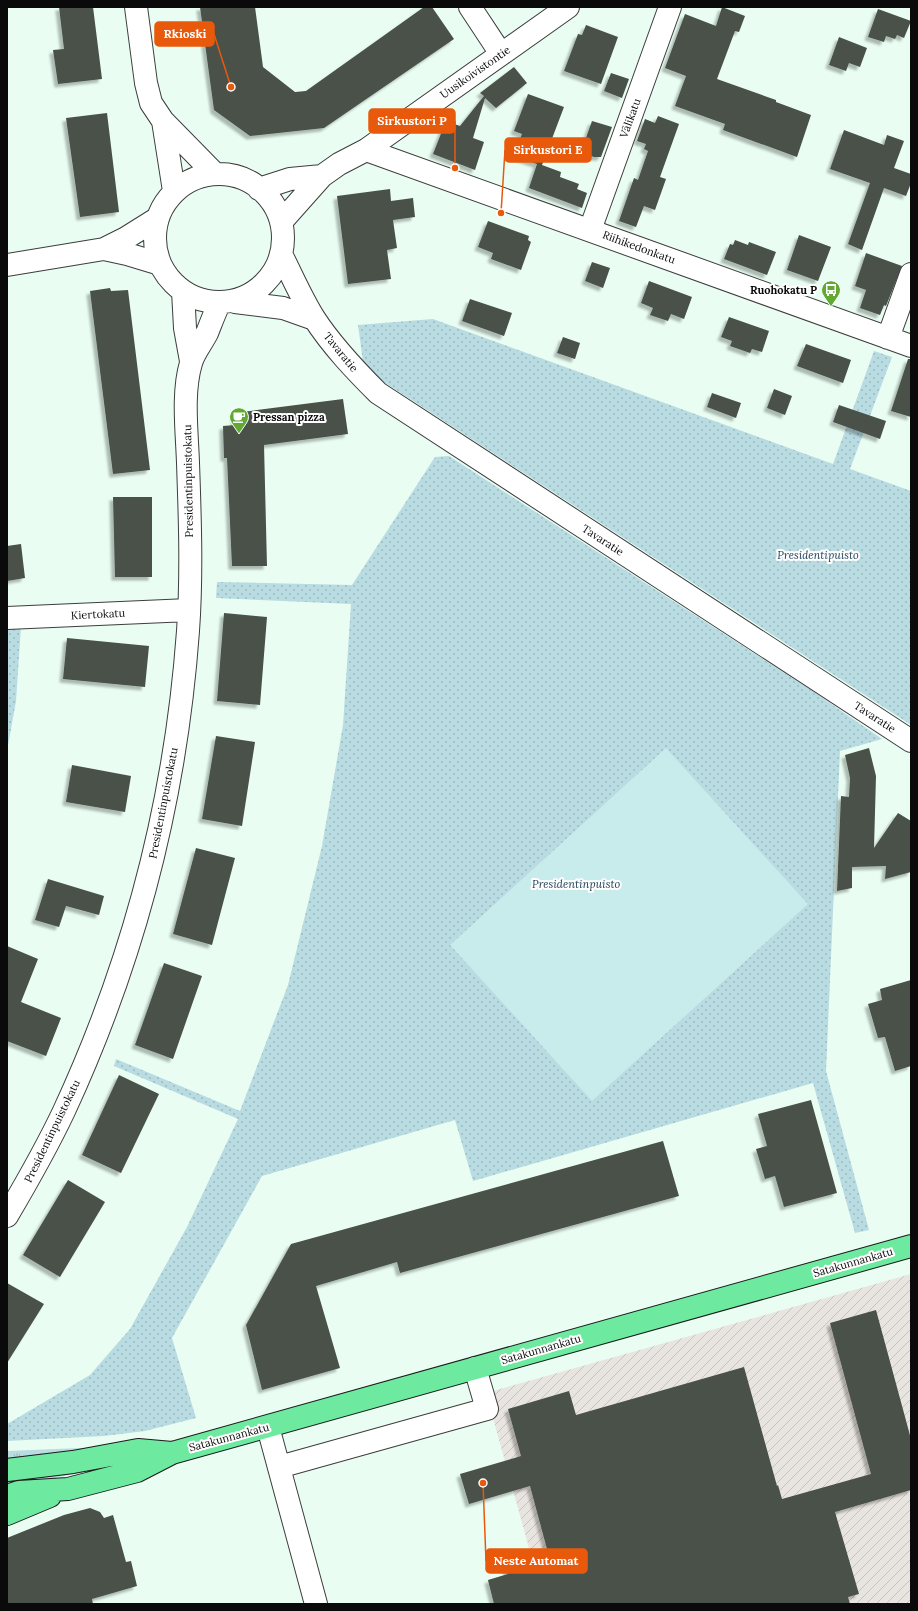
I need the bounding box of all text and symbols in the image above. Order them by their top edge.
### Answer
callout: Rkioski [155,22,214,46]
text: Rkioski [164,26,207,41]
street label: Uusikoivistontie [437,43,513,101]
street label: Välikatu [616,96,644,141]
callout: Sirkustori P [369,109,455,133]
text: Sirkustori P [377,113,447,128]
callout: Sirkustori E [505,138,591,162]
text: Sirkustori E [513,142,583,157]
street label: Riihikedonkatu [601,227,678,267]
bus stop icon: Ruohokatu P [820,279,842,307]
place label: Ruohokatu P [750,283,817,297]
street label: Tavaratie [321,329,361,375]
cafe icon: Pressan pizza [228,406,250,434]
place label: Pressan pizza [253,410,325,424]
street label: Presidentinpuistokatu [180,424,196,538]
street label: Tavaratie [579,521,627,559]
park label: Presidentipuisto [777,548,859,562]
street label: Kiertokatu [70,606,126,622]
street label: Tavaratie [851,698,899,736]
street label: Presidentinpuistokatu [145,746,181,860]
park label: Presidentinpuisto [532,877,620,891]
street label: Presidentinpuistokatu [21,1077,83,1185]
street label: Satakunnankatu [812,1244,895,1280]
street label: Satakunnankatu [500,1331,583,1367]
street label: Satakunnankatu [187,1419,271,1454]
callout: Neste Automat [486,1549,587,1573]
text: Neste Automat [494,1553,579,1568]

